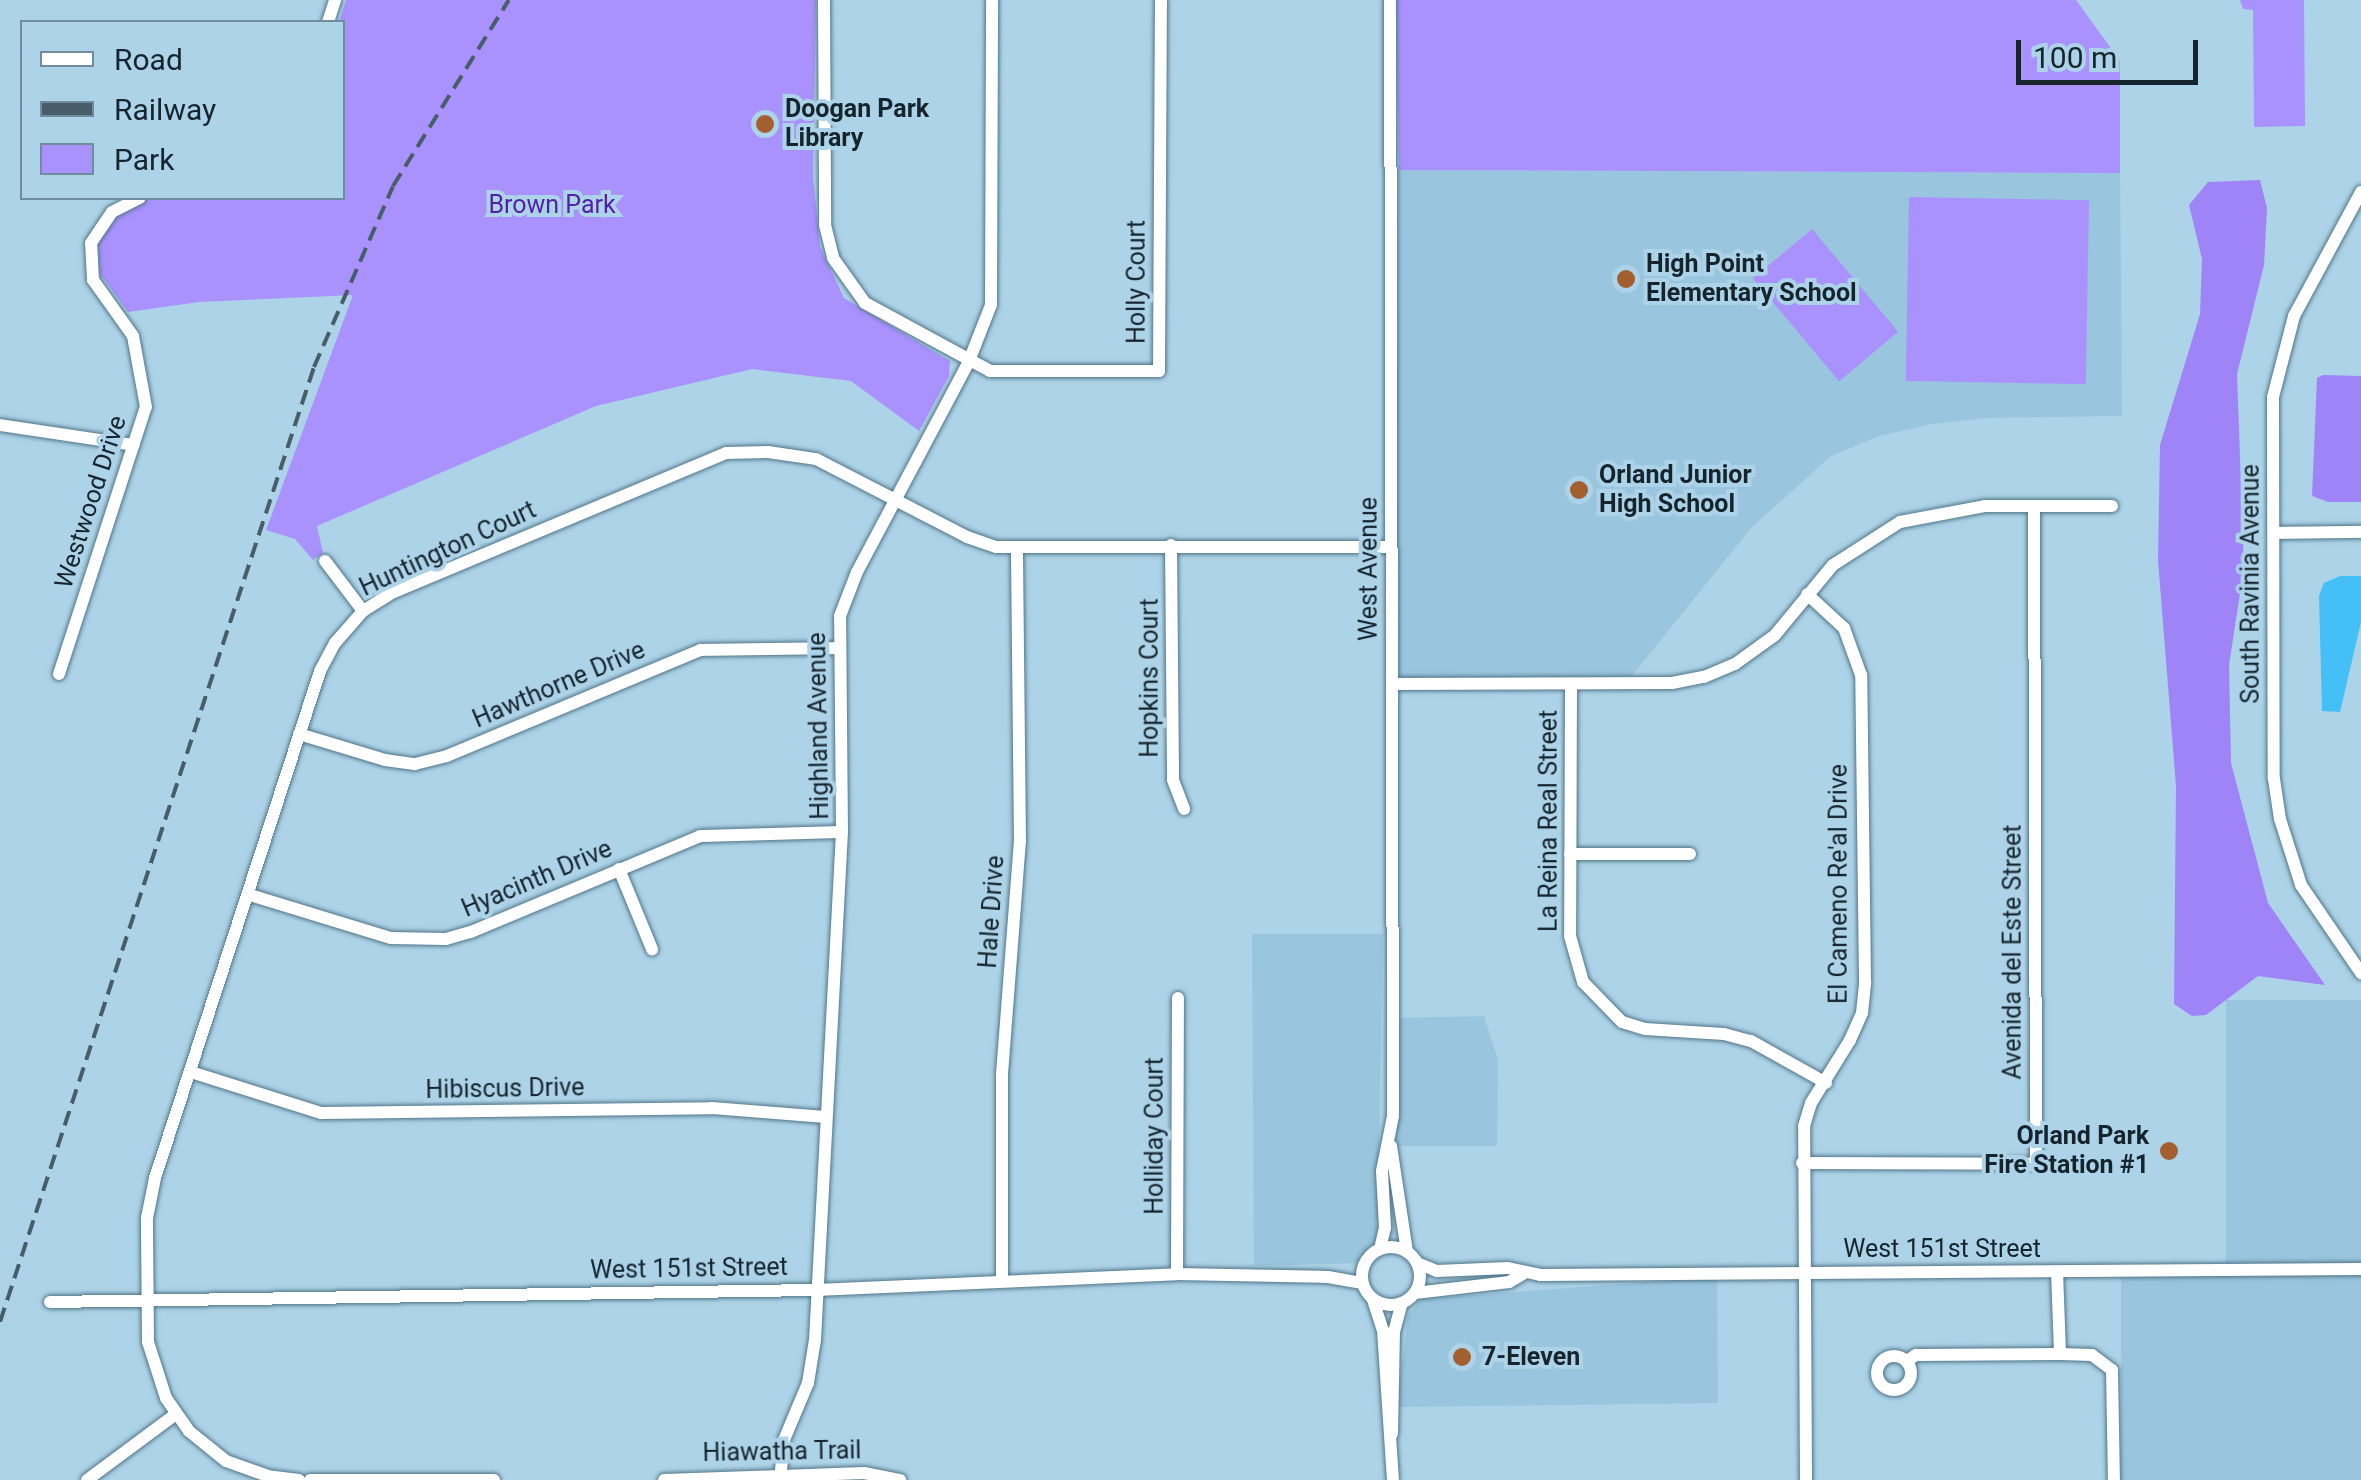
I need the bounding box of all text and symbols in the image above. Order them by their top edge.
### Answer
legend [20,20,345,200]
scale bar [2021,20,2204,82]
text: 100 m [2033,40,2117,75]
text: Road [114,42,183,77]
text: Railway [114,92,216,127]
place label: Doogan Park Library [785,95,929,154]
marker: Doogan Park Library [754,113,776,135]
text: Park [114,142,174,177]
park label: Brown Park [488,190,616,220]
street label: Holly Court [1122,220,1152,344]
place label: High Point Elementary School [1646,250,1857,309]
marker: High Point Elementary School [1615,268,1637,290]
street label: Westwood Drive [49,412,133,592]
place label: Orland Junior High School [1599,461,1752,520]
street label: South Ravinia Avenue [2236,464,2266,704]
marker: Orland Junior High School [1568,479,1590,501]
street label: Huntington Court [355,495,541,603]
street label: West Avenue [1354,497,1384,641]
street label: Hopkins Court [1135,598,1165,758]
street label: Highland Avenue [802,632,836,820]
street label: Hawthorne Drive [468,635,650,735]
street label: La Reina Real Street [1534,710,1564,932]
street label: El Cameno Re'al Drive [1824,764,1854,1004]
street label: Avenida del Este Street [1998,824,2028,1080]
street label: Hyacinth Drive [457,834,617,924]
street label: Hale Drive [973,855,1011,969]
street label: Holliday Court [1140,1057,1170,1215]
street label: Hibiscus Drive [425,1073,585,1105]
place label: Orland Park Fire Station #1 [1984,1122,2149,1181]
marker: Orland Park Fire Station #1 [2158,1140,2180,1162]
street label: West 151st Street [1843,1234,2041,1264]
street label: West 151st Street [590,1252,788,1286]
place label: 7-Eleven [1482,1342,1580,1372]
marker: 7-Eleven [1451,1346,1473,1368]
street label: Hiawatha Trail [702,1436,862,1468]

